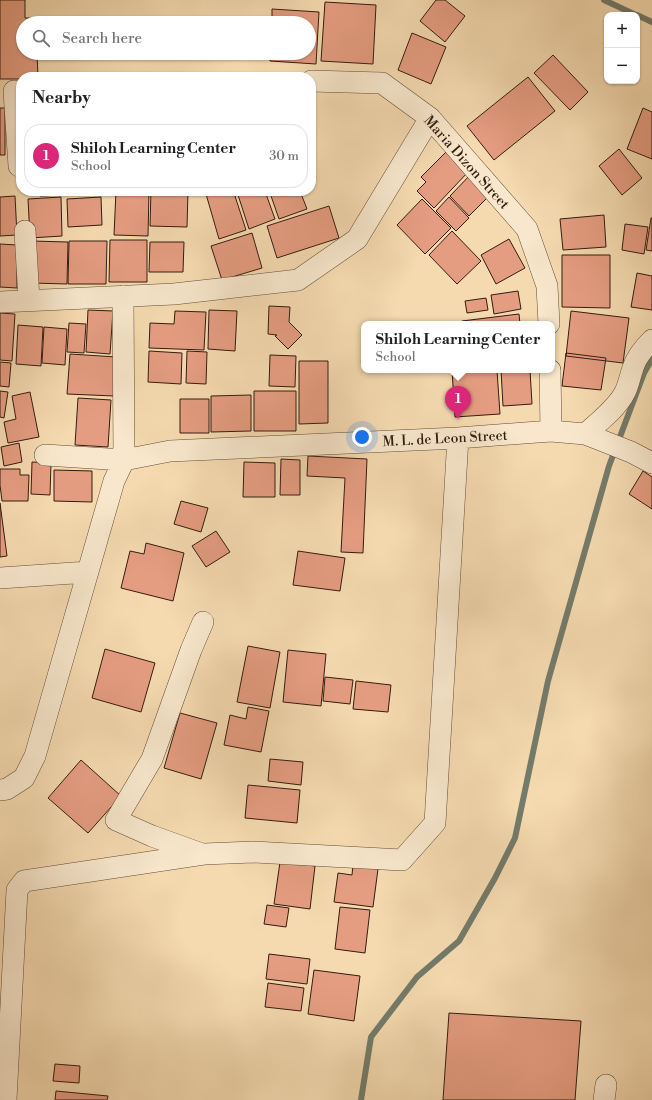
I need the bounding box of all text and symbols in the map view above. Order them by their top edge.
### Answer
map controls [604,12,640,84]
button: + [604,12,640,48]
search box [16,16,316,60]
icon: search [30,27,52,49]
text: Search here [62,29,142,48]
button: − [604,48,640,84]
text: Nearby [32,87,91,109]
street label: Maria Dizon Street [420,112,513,213]
text: Shiloh Learning Center [71,139,236,158]
text: 1 [43,148,49,164]
text: 30 m [269,148,299,164]
text: School [71,158,111,174]
popup [361,321,555,373]
text: Shiloh Learning Center [375,330,541,349]
text: School [375,349,416,365]
pin: 1 [445,386,471,419]
your location [352,427,372,447]
street label: M. L. de Leon Street [382,427,508,451]

